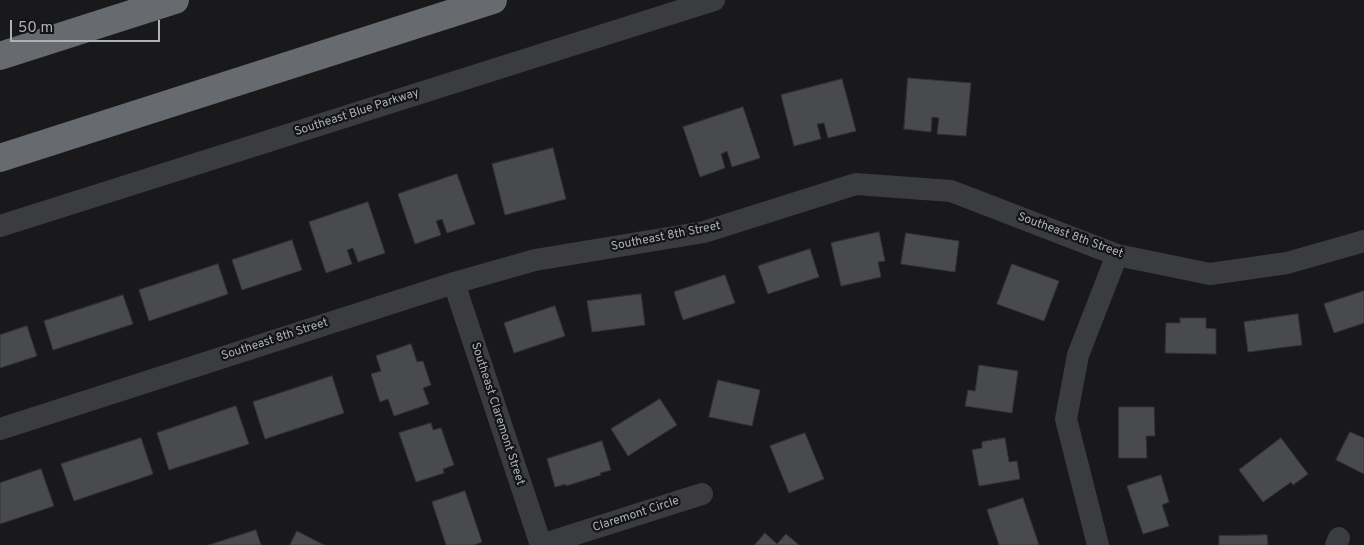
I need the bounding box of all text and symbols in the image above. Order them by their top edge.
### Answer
scale bar [12,10,162,42]
text: 50 m [18,19,53,38]
street label: Southeast Blue Parkway [293,86,421,140]
street label: Southeast 8th Street [1015,210,1125,262]
street label: Southeast 8th Street [610,219,722,255]
street label: Southeast 8th Street [220,316,330,364]
street label: Southeast Claremont Street [467,341,527,487]
street label: Claremont Circle [591,494,681,536]

